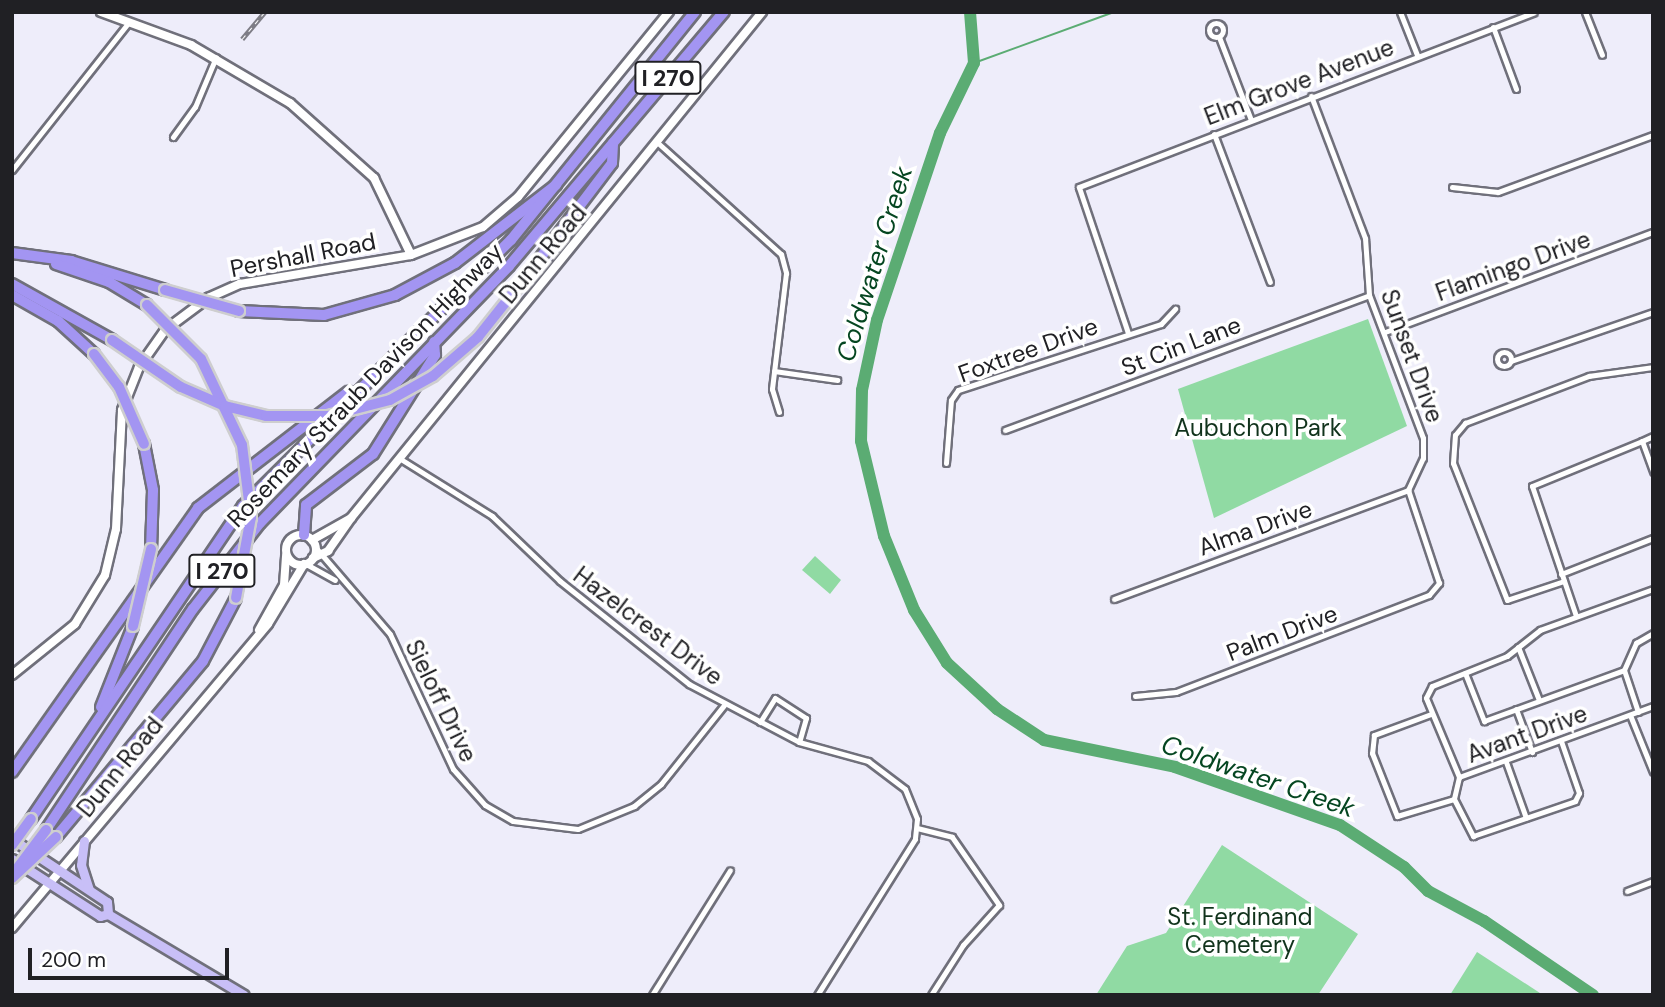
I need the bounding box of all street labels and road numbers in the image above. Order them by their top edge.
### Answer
street label: Elm Grove Avenue [1200,33,1398,131]
road number: I 270 [633,58,703,97]
street label: Dunn Road [493,199,593,309]
street label: Flamingo Drive [1432,225,1594,307]
street label: Pershall Road [228,227,378,283]
street label: Rosemary Straub Davison Highway [221,237,509,533]
street label: Sunset Drive [1375,286,1449,426]
street label: St Cin Lane [1117,310,1245,382]
street label: Foxtree Drive [954,311,1102,389]
street label: Alma Drive [1194,494,1316,562]
road number: I 270 [187,552,257,590]
street label: Hazelcrest Drive [568,561,728,691]
street label: Palm Drive [1223,599,1341,667]
street label: Sieloff Drive [399,635,483,767]
street label: Avant Drive [1463,699,1591,769]
street label: Dunn Road [71,711,169,823]

